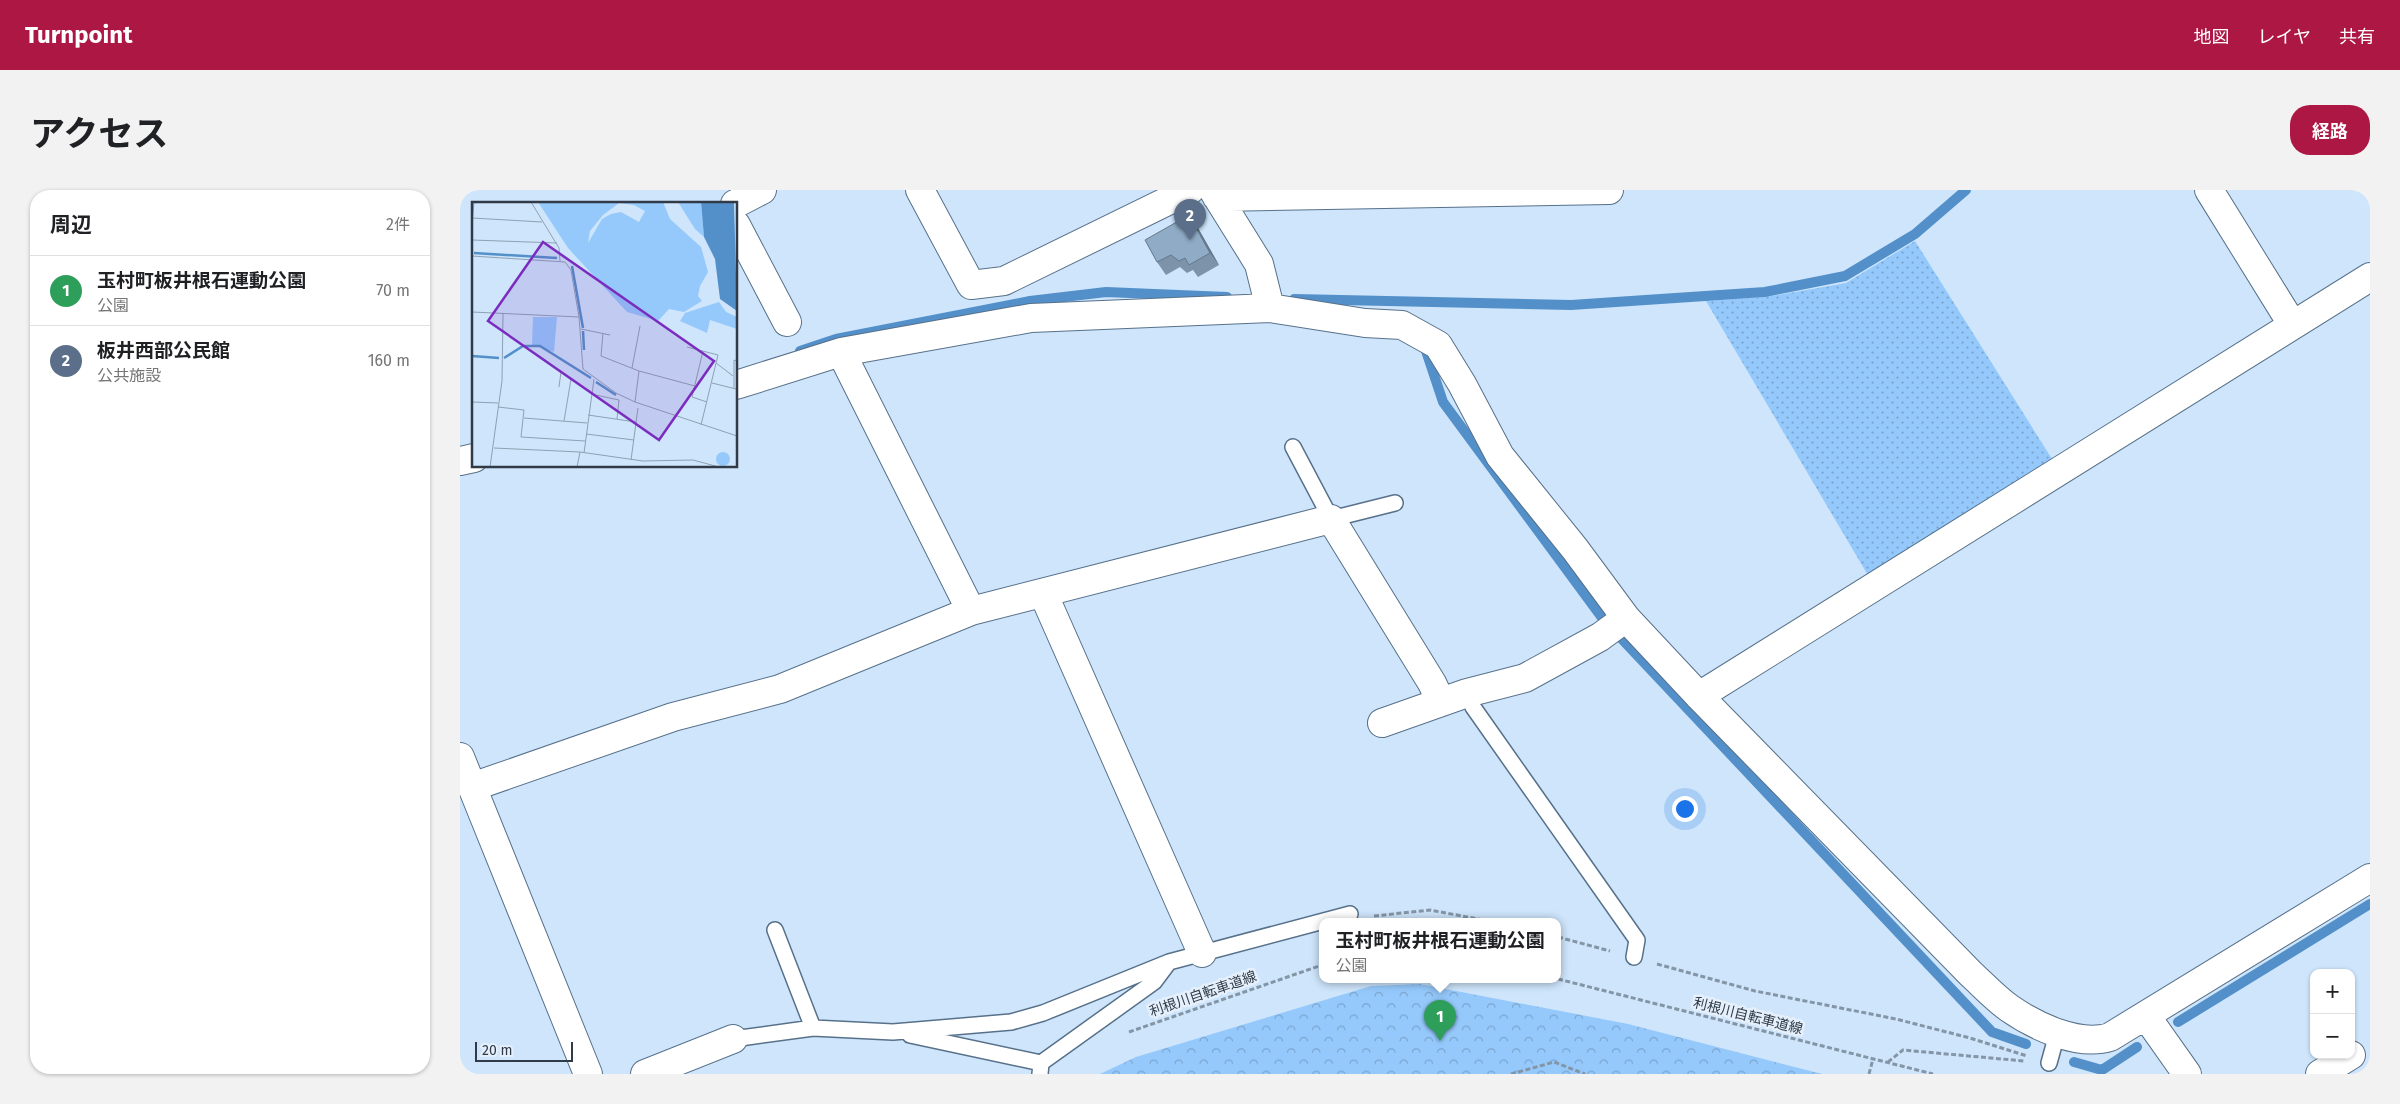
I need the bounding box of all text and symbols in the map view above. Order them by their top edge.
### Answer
text: Turnpoint [25,21,132,49]
text: 地図 [2194,26,2230,48]
text: レイヤ [2258,26,2311,48]
text: 共有 [2339,26,2375,48]
button: 経路 [2290,105,2370,155]
text: アクセス [30,113,168,155]
pin: 2 [1174,199,1206,240]
inset map [472,202,738,468]
text: 周辺 [50,212,92,238]
text: 2件 [386,215,410,234]
text: 玉村町板井根石運動公園 [97,269,306,292]
text: 1 [62,281,70,300]
text: 70 m [376,281,410,300]
text: 公園 [97,296,129,315]
text: 板井西部公民館 [97,339,230,362]
text: 2 [62,351,70,370]
text: 160 m [368,351,410,370]
text: 公共施設 [97,366,161,385]
your location [1672,796,1698,822]
popup [1319,918,1561,983]
text: 玉村町板井根石運動公園 [1335,929,1545,952]
text: 公園 [1335,956,1368,975]
street label: 利根川自転車道線 [1147,968,1259,1020]
map controls [2310,969,2355,1059]
button: + [2310,969,2355,1014]
street label: 利根川自転車道線 [1692,994,1804,1038]
pin: 1 [1424,1000,1456,1041]
button: − [2310,1014,2355,1059]
scale bar [475,1039,572,1062]
text: 20 m [482,1042,512,1059]

